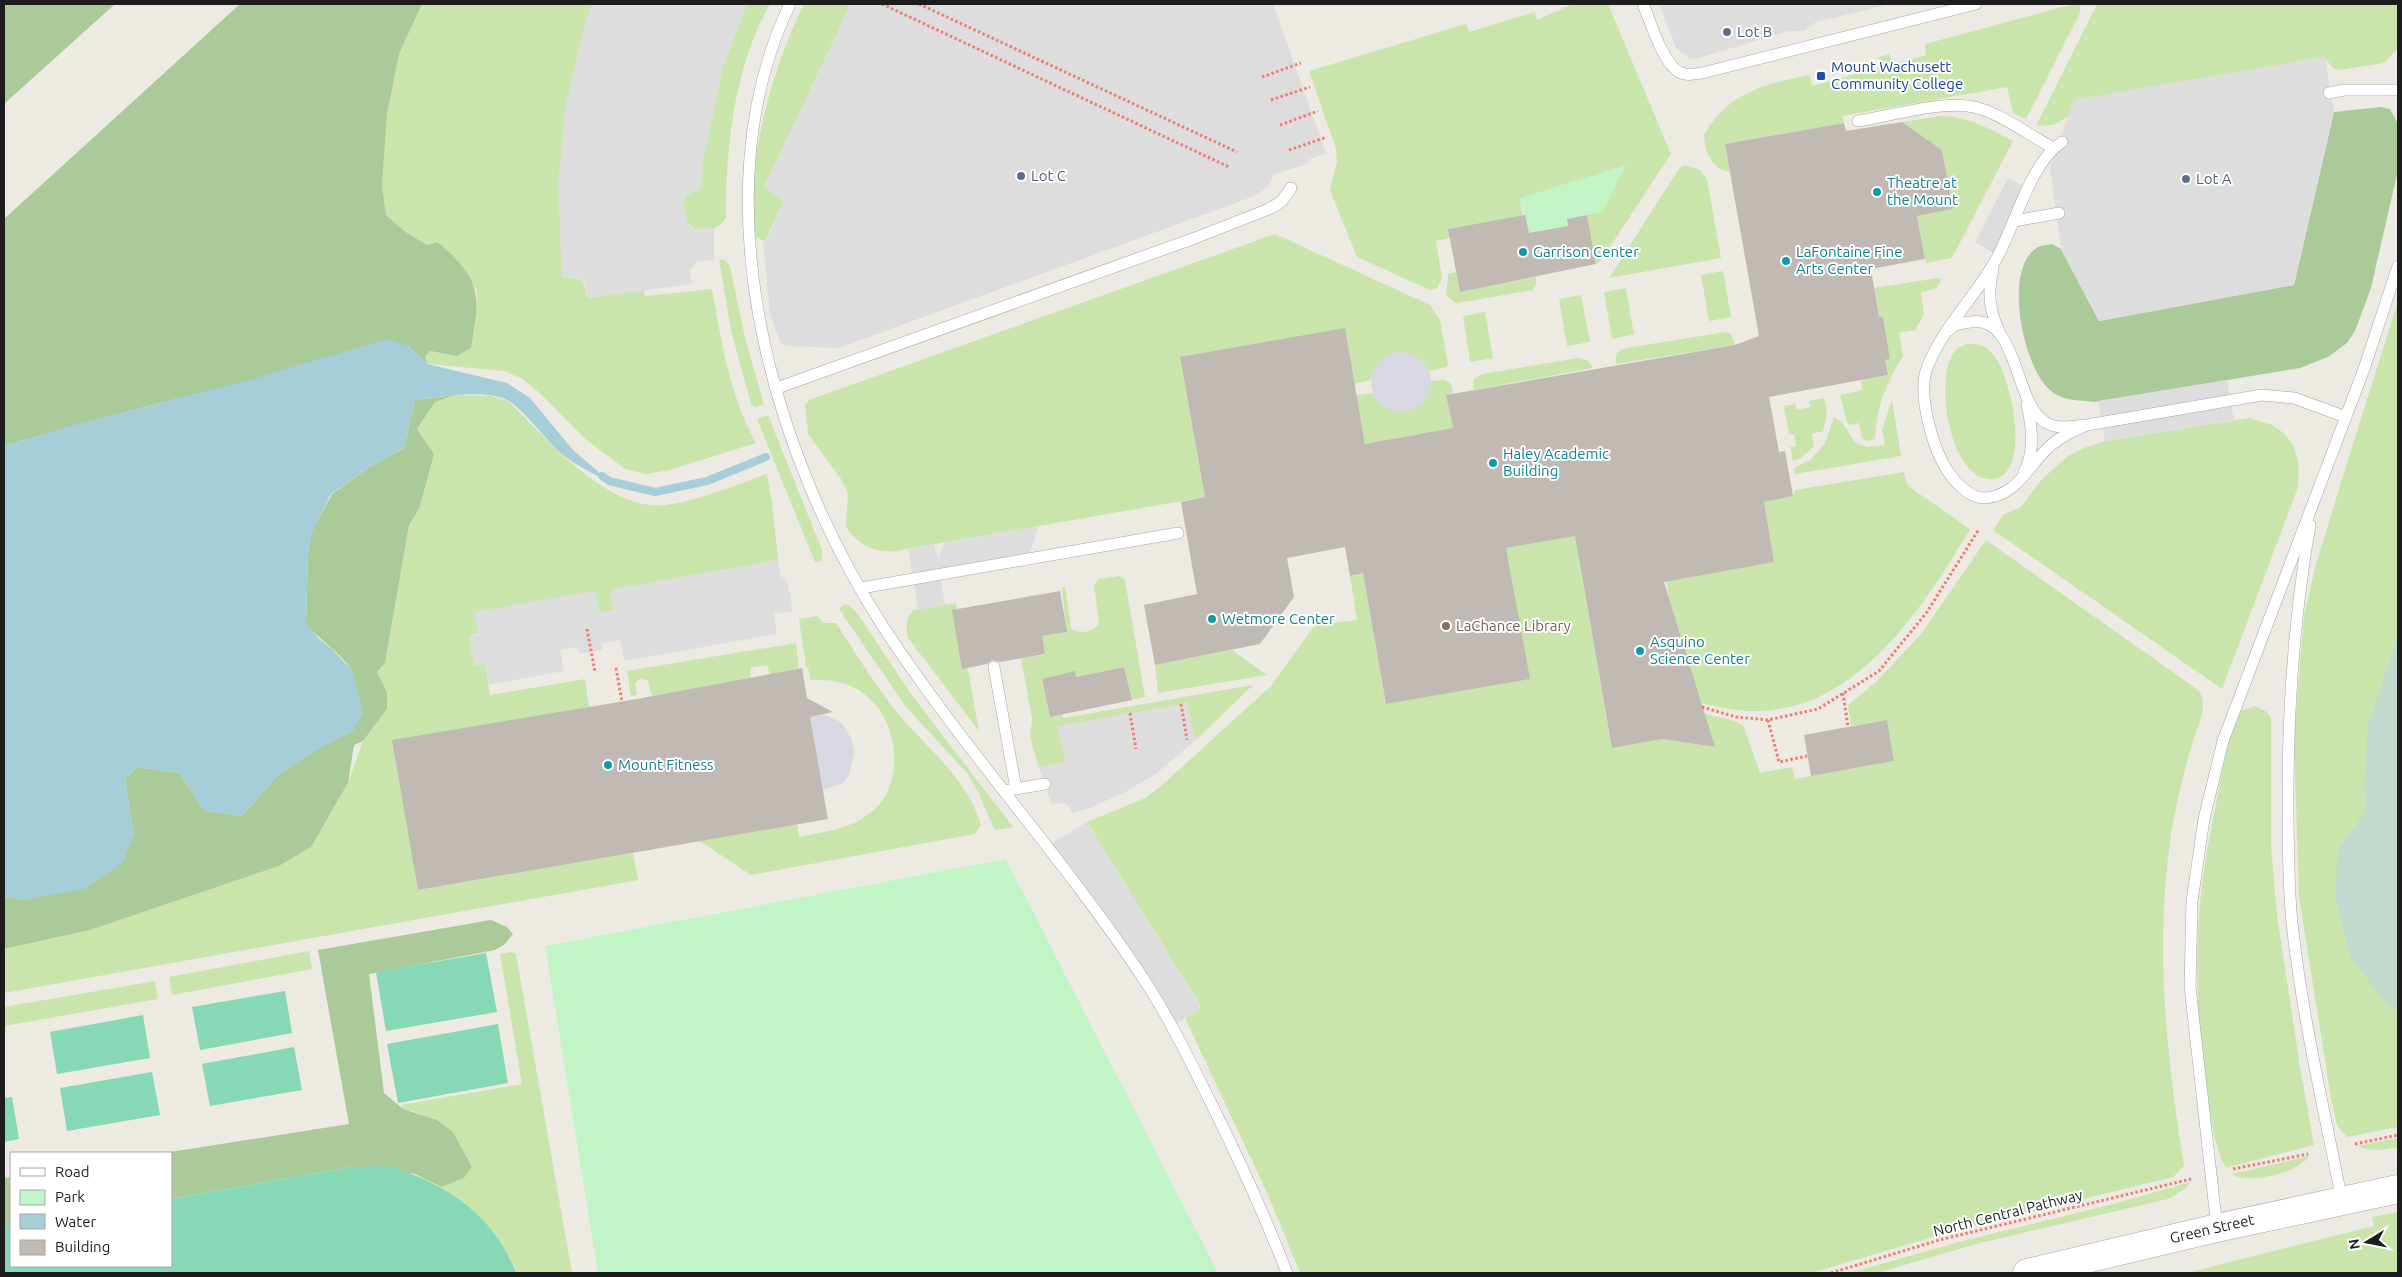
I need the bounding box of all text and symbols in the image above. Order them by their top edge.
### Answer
place label: Lot B [1737,23,1772,40]
marker: Lot B [1721,26,1733,38]
place label: Mount Wachusett Community College [1831,58,1963,92]
marker: Mount Wachusett Community College [1815,70,1827,82]
place label: Lot C [1031,167,1066,184]
marker: Lot C [1015,170,1027,182]
place label: Lot A [2196,170,2232,187]
marker: Lot A [2180,173,2192,185]
place label: Theatre at the Mount [1887,174,1958,208]
marker: Theatre at the Mount [1871,186,1883,198]
place label: Garrison Center [1533,243,1639,260]
place label: LaFontaine Fine Arts Center [1796,243,1902,277]
marker: Garrison Center [1517,246,1529,258]
marker: LaFontaine Fine Arts Center [1780,255,1792,267]
place label: Haley Academic Building [1503,445,1609,479]
marker: Haley Academic Building [1487,457,1499,469]
place label: Wetmore Center [1222,610,1335,627]
marker: Wetmore Center [1206,613,1218,625]
place label: LaChance Library [1456,617,1571,634]
marker: LaChance Library [1440,620,1452,632]
place label: Asquino Science Center [1650,633,1750,667]
marker: Asquino Science Center [1634,645,1646,657]
place label: Mount Fitness [618,756,714,773]
marker: Mount Fitness [602,759,614,771]
legend [10,1152,172,1267]
text: Road [55,1163,90,1180]
street label: North Central Pathway [1931,1186,2084,1239]
text: Park [55,1188,85,1205]
street label: Green Street [2168,1211,2256,1246]
text: Water [55,1213,96,1230]
north arrow [2342,1217,2392,1267]
text: Building [55,1238,110,1255]
text: N [2345,1238,2363,1251]

